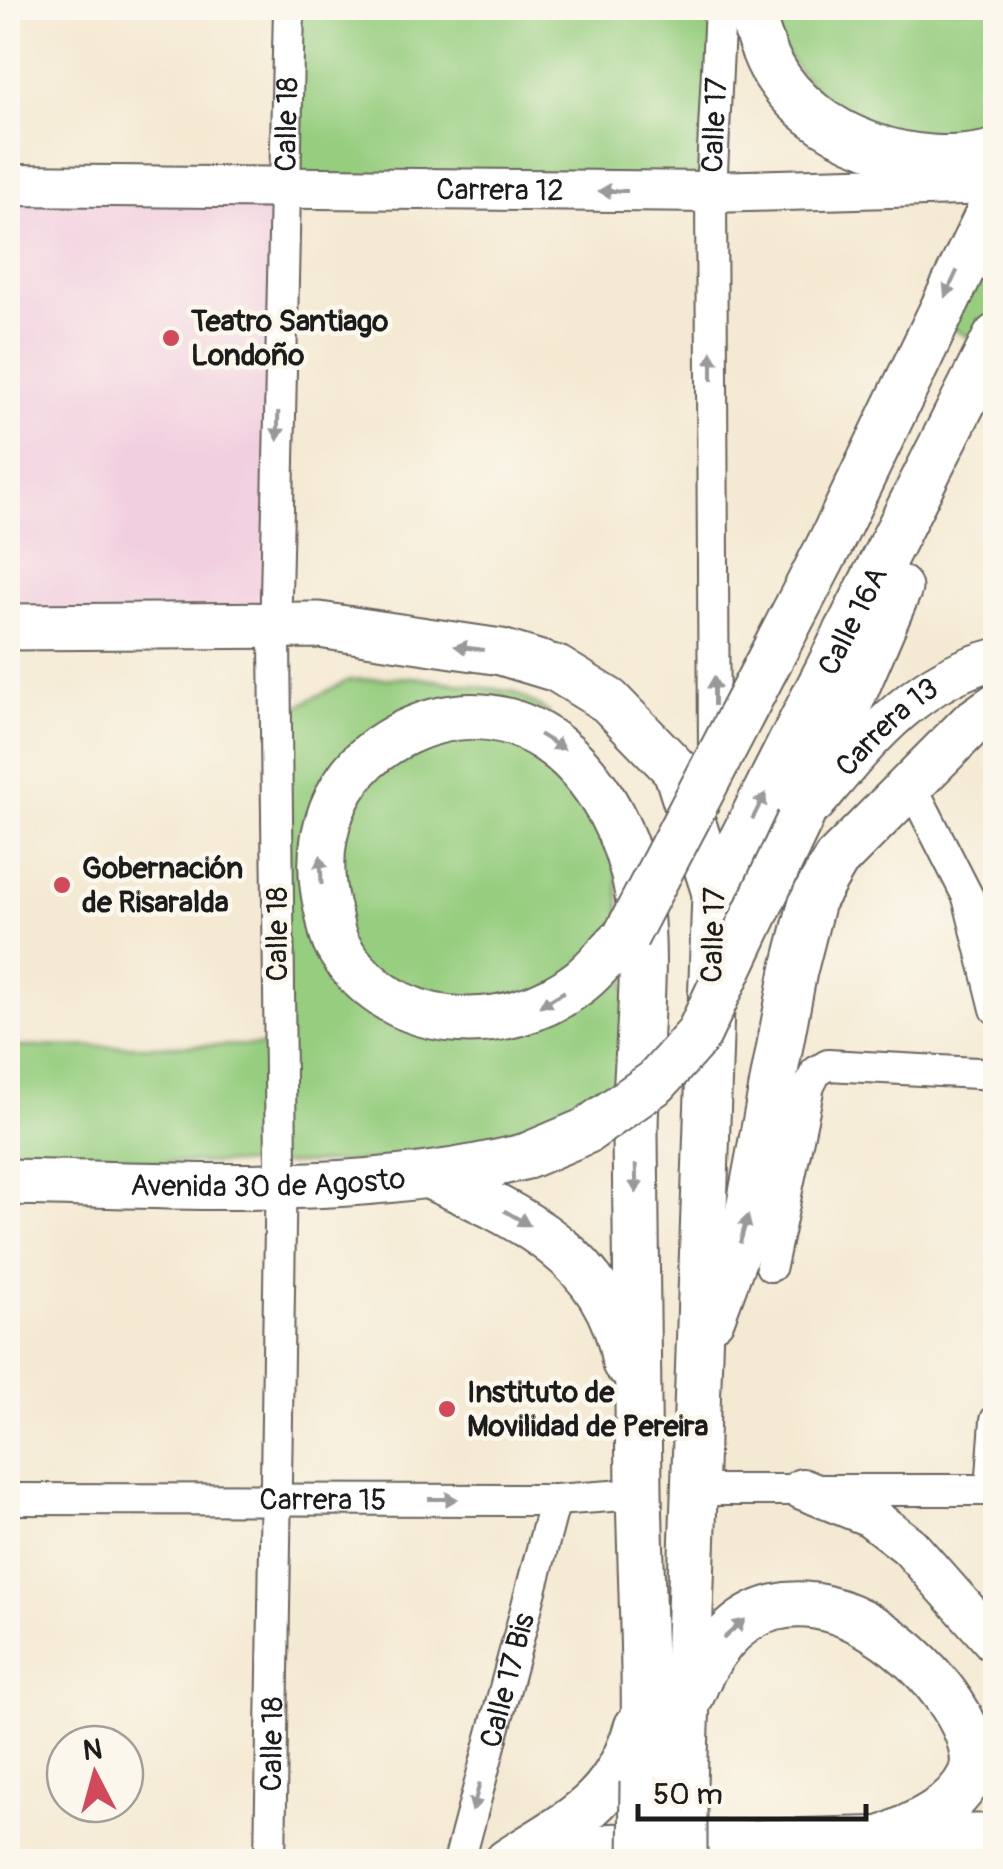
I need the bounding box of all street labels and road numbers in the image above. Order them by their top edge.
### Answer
street label: Calle 18 [267,76,306,172]
street label: Calle 17 [694,76,736,174]
street label: Carrera 12 [436,171,564,210]
street label: Calle 16A [810,561,896,681]
street label: Carrera 13 [828,670,945,784]
street label: Calle 17 [693,886,734,983]
street label: Calle 18 [259,887,296,981]
street label: Avenida 30 de Agosto [130,1160,407,1206]
street label: Carrera 15 [259,1481,387,1519]
street label: Calle 17 Bis [472,1609,543,1752]
street label: Calle 18 [253,1696,292,1792]

